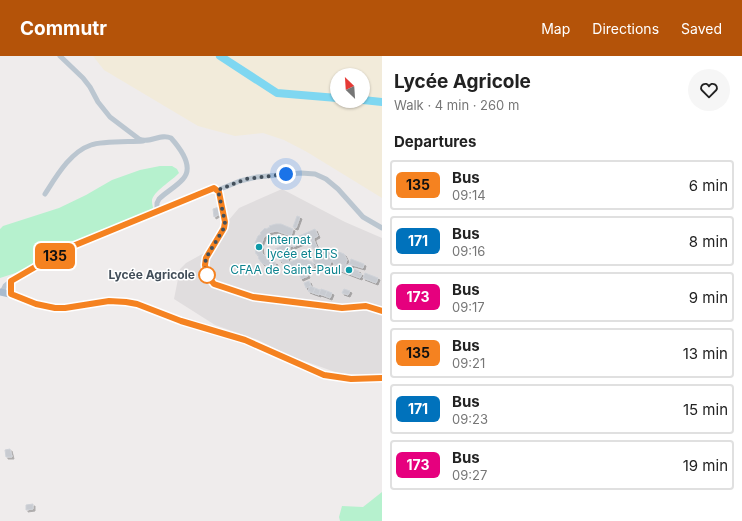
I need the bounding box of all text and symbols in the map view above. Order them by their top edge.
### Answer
text: Commutr [20,17,107,40]
text: Map [541,20,570,37]
text: Directions [592,20,659,37]
text: Saved [681,20,722,37]
north arrow [330,68,370,108]
map controls [330,68,370,108]
button: heart [688,69,730,111]
text: Lycée Agricole [394,70,531,93]
text: Walk · 4 min · 260 m [394,97,519,113]
text: Departures [394,132,476,151]
your location [276,164,296,184]
text: Bus [452,168,480,187]
text: 135 [406,176,430,193]
text: 6 min [689,176,728,195]
text: 09:14 [452,187,486,203]
text: Bus [452,224,480,243]
place label: Internat lycée et BTS [267,232,338,261]
text: 171 [408,232,428,249]
text: 8 min [689,232,728,251]
marker: Internat lycée et BTS [254,242,264,252]
line badge: 135 [32,243,78,269]
text: 09:16 [452,243,485,259]
text: 135 [43,247,67,264]
place label: CFAA de Saint-Paul [230,262,341,277]
marker: CFAA de Saint-Paul [344,265,354,275]
marker: Lycée Agricole [198,266,216,284]
place label: Lycée Agricole [109,267,195,282]
text: Bus [452,280,480,299]
text: 173 [407,288,429,305]
text: 9 min [689,288,728,307]
text: 09:17 [452,299,485,315]
text: Bus [452,336,480,355]
text: 135 [406,344,430,361]
text: 13 min [683,344,728,363]
text: 09:21 [452,355,485,371]
text: Bus [452,392,480,411]
text: 171 [408,400,428,417]
text: 15 min [683,400,728,419]
text: 09:23 [452,411,488,427]
text: Bus [452,448,480,467]
text: 173 [407,456,429,473]
text: 19 min [683,456,728,475]
text: 09:27 [452,467,487,483]

